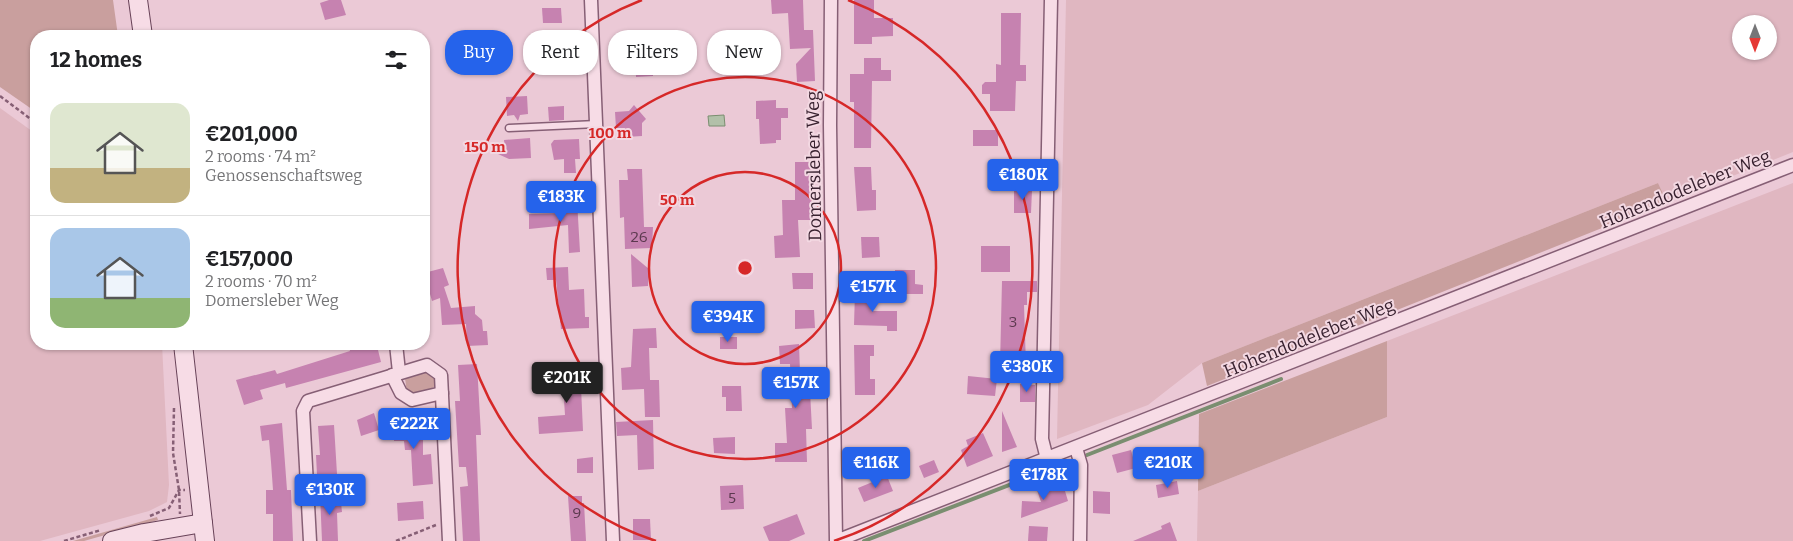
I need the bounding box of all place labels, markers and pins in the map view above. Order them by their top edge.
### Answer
pin: €180K [988,158,1058,201]
pin: €183K [526,180,596,223]
centre of rings [736,259,754,277]
pin: €157K [838,270,908,313]
pin: €394K [693,300,763,343]
pin: €380K [992,350,1062,393]
pin: €201K [532,362,602,404]
pin: €157K [761,366,831,409]
pin: €222K [379,408,449,450]
pin: €116K [841,446,911,489]
pin: €210K [1133,446,1203,489]
pin: €178K [1009,458,1079,501]
pin: €130K [295,474,365,516]

